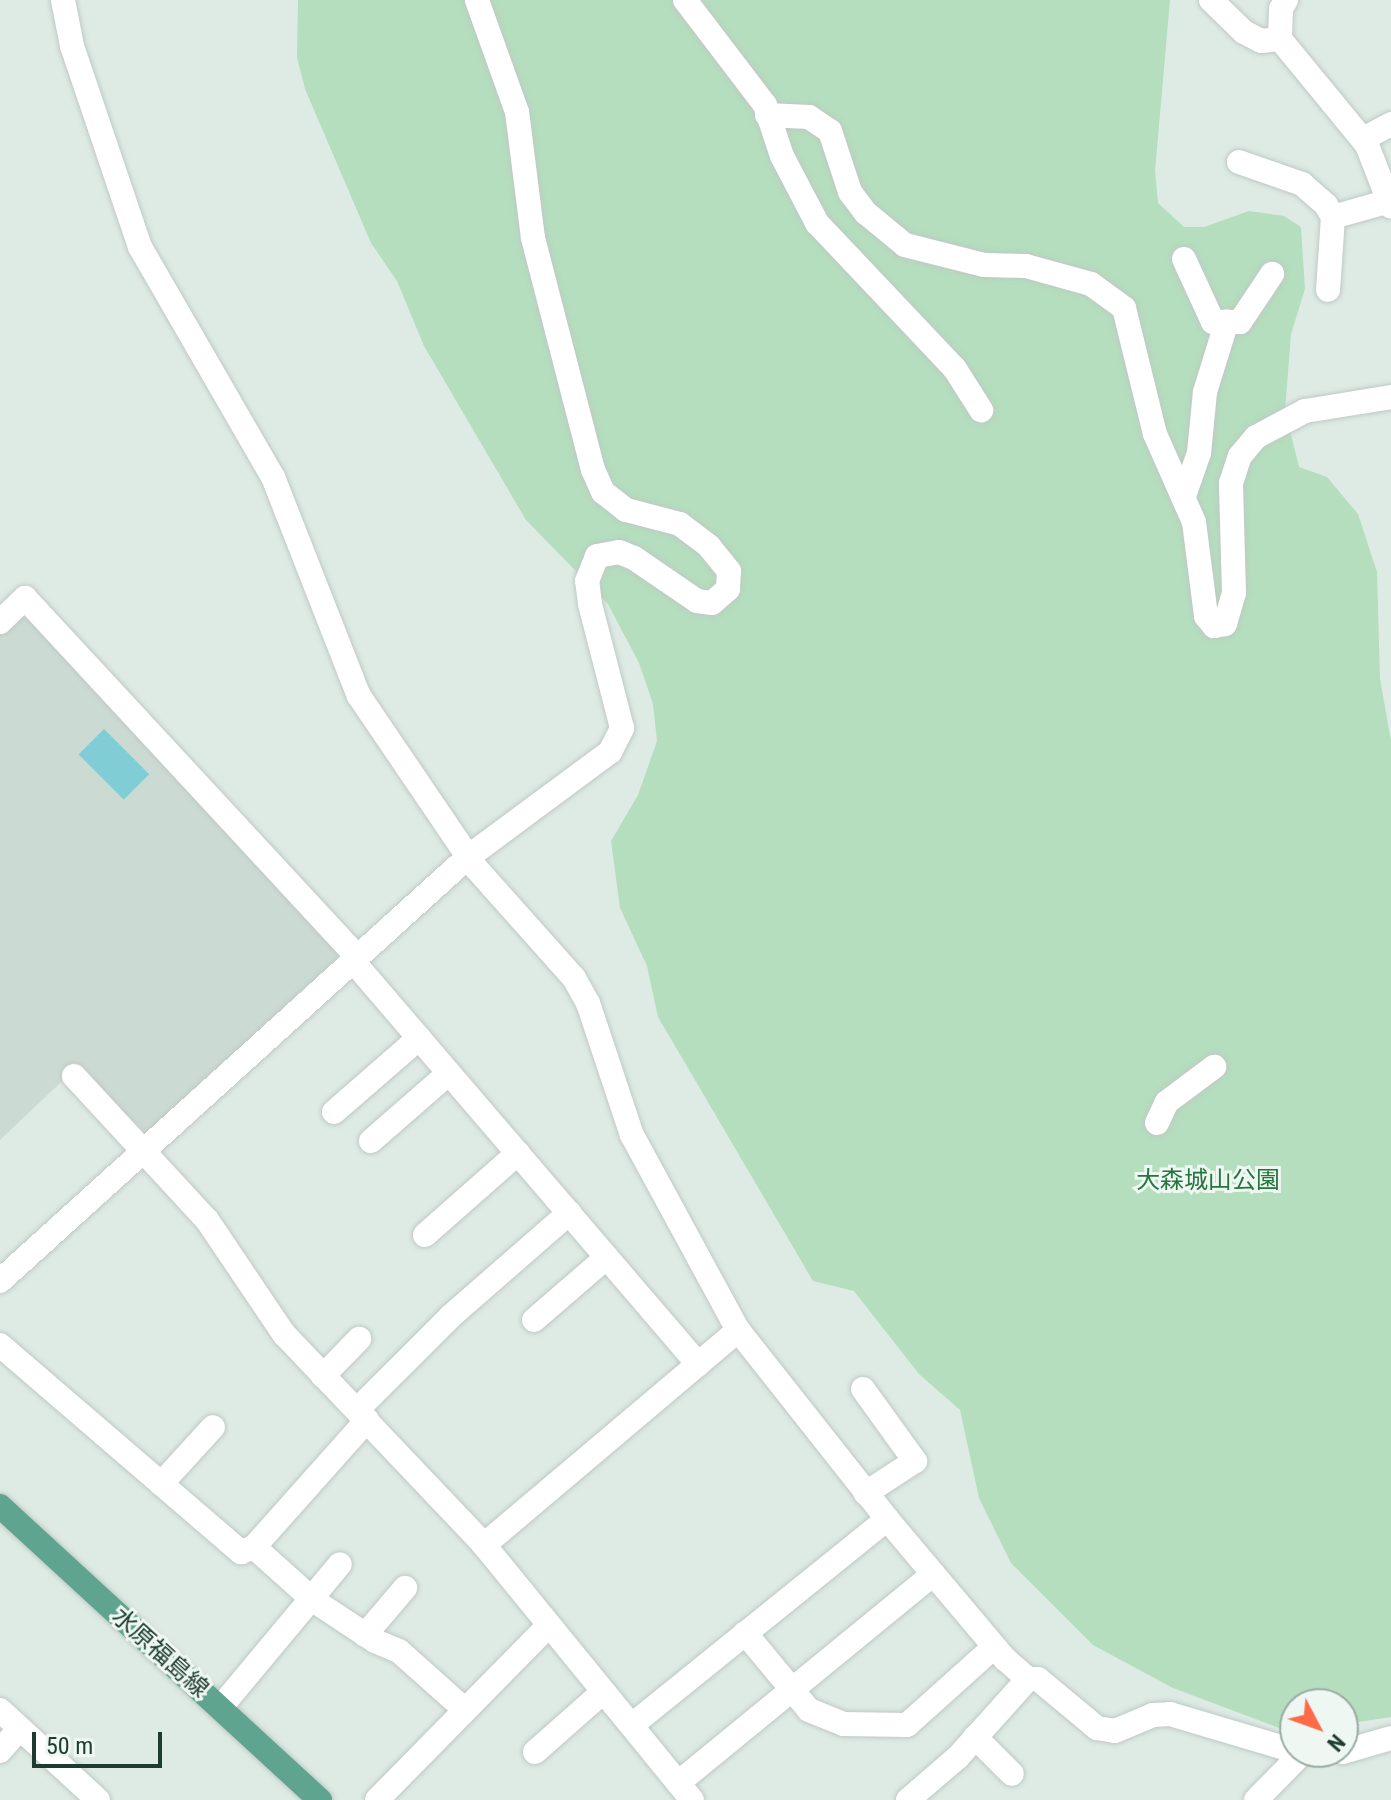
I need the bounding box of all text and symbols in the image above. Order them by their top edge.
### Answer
park label: 大森城山公園 [1136,1167,1280,1195]
street label: 水原福島線 [106,1602,214,1704]
north arrow [1279,1688,1359,1768]
scale bar [36,1716,166,1766]
text: N [1322,1729,1350,1756]
text: 50 m [46,1732,93,1760]

